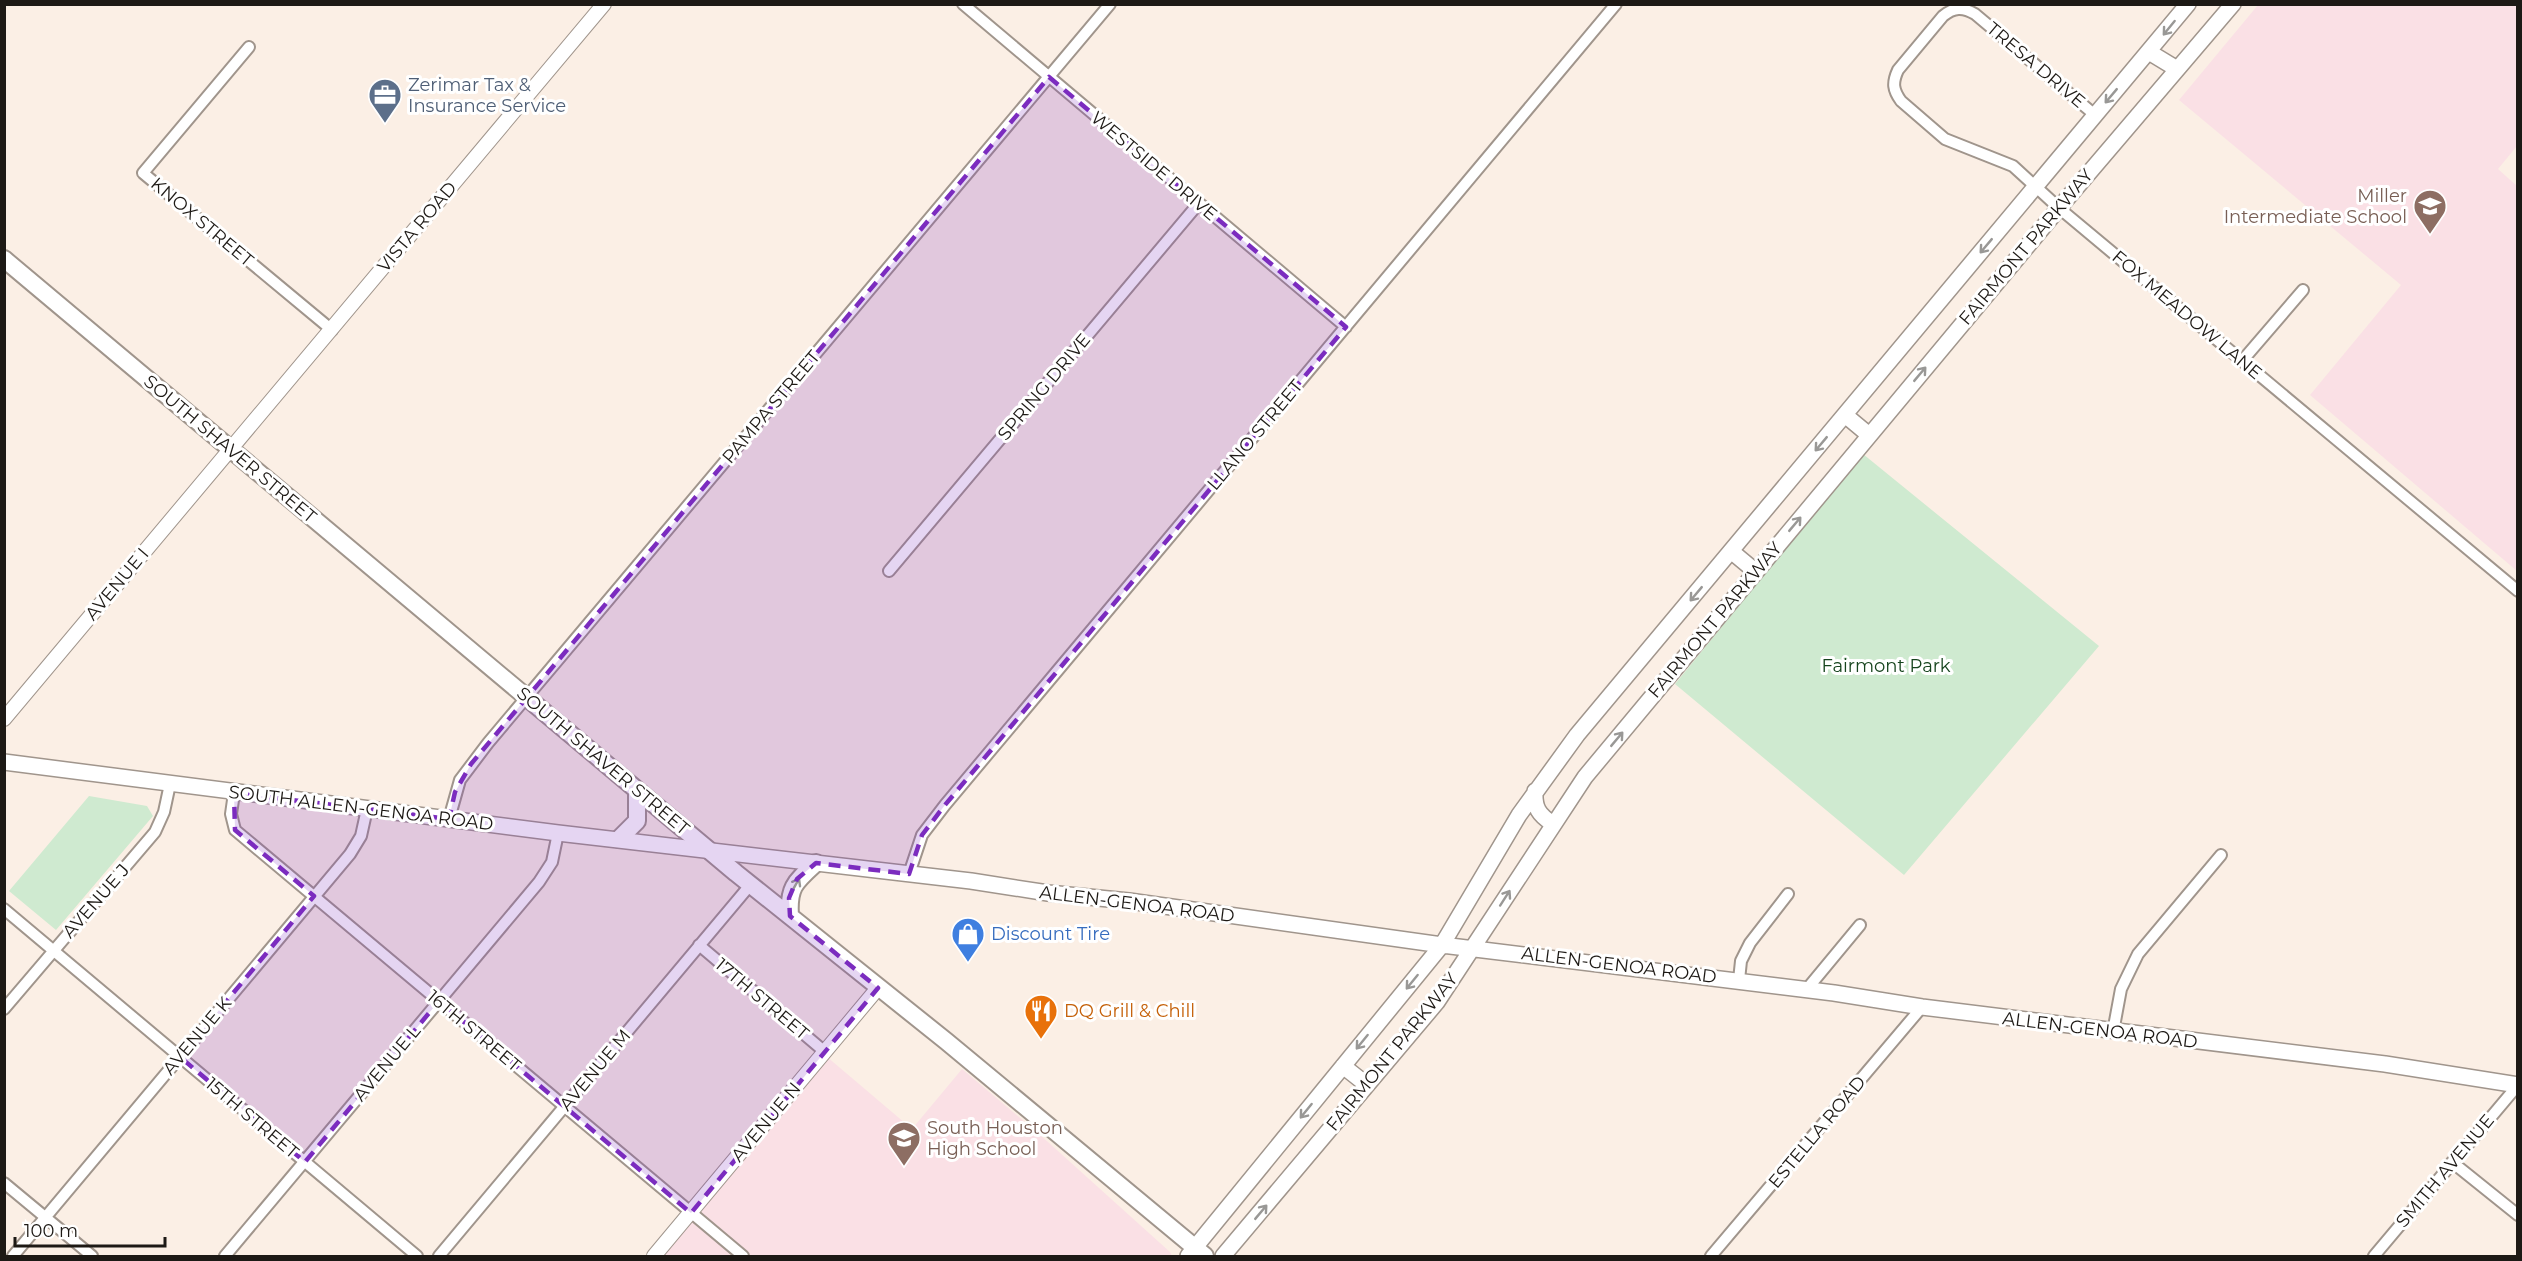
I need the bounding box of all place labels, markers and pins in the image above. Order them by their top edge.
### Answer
place label: Zerimar Tax & Insurance Service [408,74,566,117]
office icon: Zerimar Tax & Insurance Service [367,77,403,124]
place label: Miller Intermediate School [2224,185,2407,228]
school or university icon: Miller Intermediate School [2412,188,2448,235]
shop icon: Discount Tire [950,916,986,963]
place label: Discount Tire [991,923,1110,945]
restaurant icon: DQ Grill & Chill [1023,993,1059,1040]
place label: DQ Grill & Chill [1064,1000,1195,1022]
place label: South Houston High School [927,1117,1063,1160]
school or university icon: South Houston High School [886,1120,922,1167]

